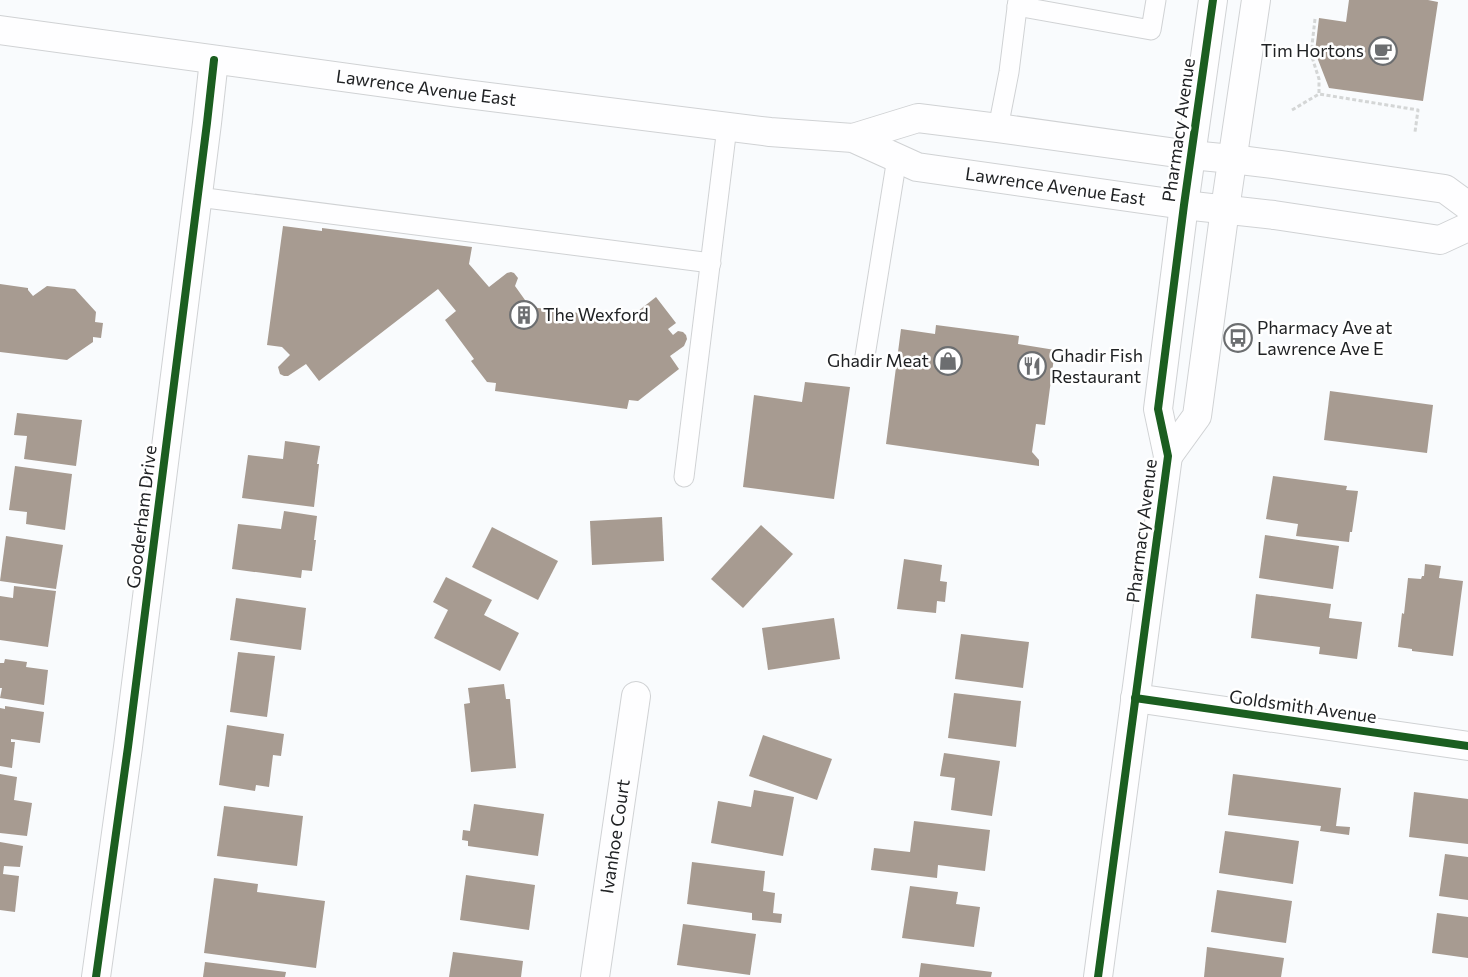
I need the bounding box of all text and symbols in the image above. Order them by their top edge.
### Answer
cafe icon: Tim Hortons [1368,36,1398,66]
place label: Tim Hortons [1261,39,1364,61]
street label: Pharmacy Avenue [1157,57,1199,203]
street label: Lawrence Avenue East [335,64,518,110]
street label: Lawrence Avenue East [964,162,1147,209]
building icon: The Wexford [509,300,539,330]
place label: The Wexford [543,303,649,325]
place label: Pharmacy Ave at Lawrence Ave E [1257,316,1392,359]
bus stop icon: Pharmacy Ave at Lawrence Ave E [1223,323,1253,353]
place label: Ghadir Fish Restaurant [1051,344,1143,387]
shop icon: Ghadir Meat [933,346,963,376]
place label: Ghadir Meat [827,349,929,371]
restaurant icon: Ghadir Fish Restaurant [1017,351,1047,381]
street label: Gooderham Drive [121,444,161,590]
street label: Pharmacy Avenue [1121,458,1161,604]
street label: Goldsmith Avenue [1228,685,1378,727]
street label: Ivanhoe Court [595,778,634,895]

